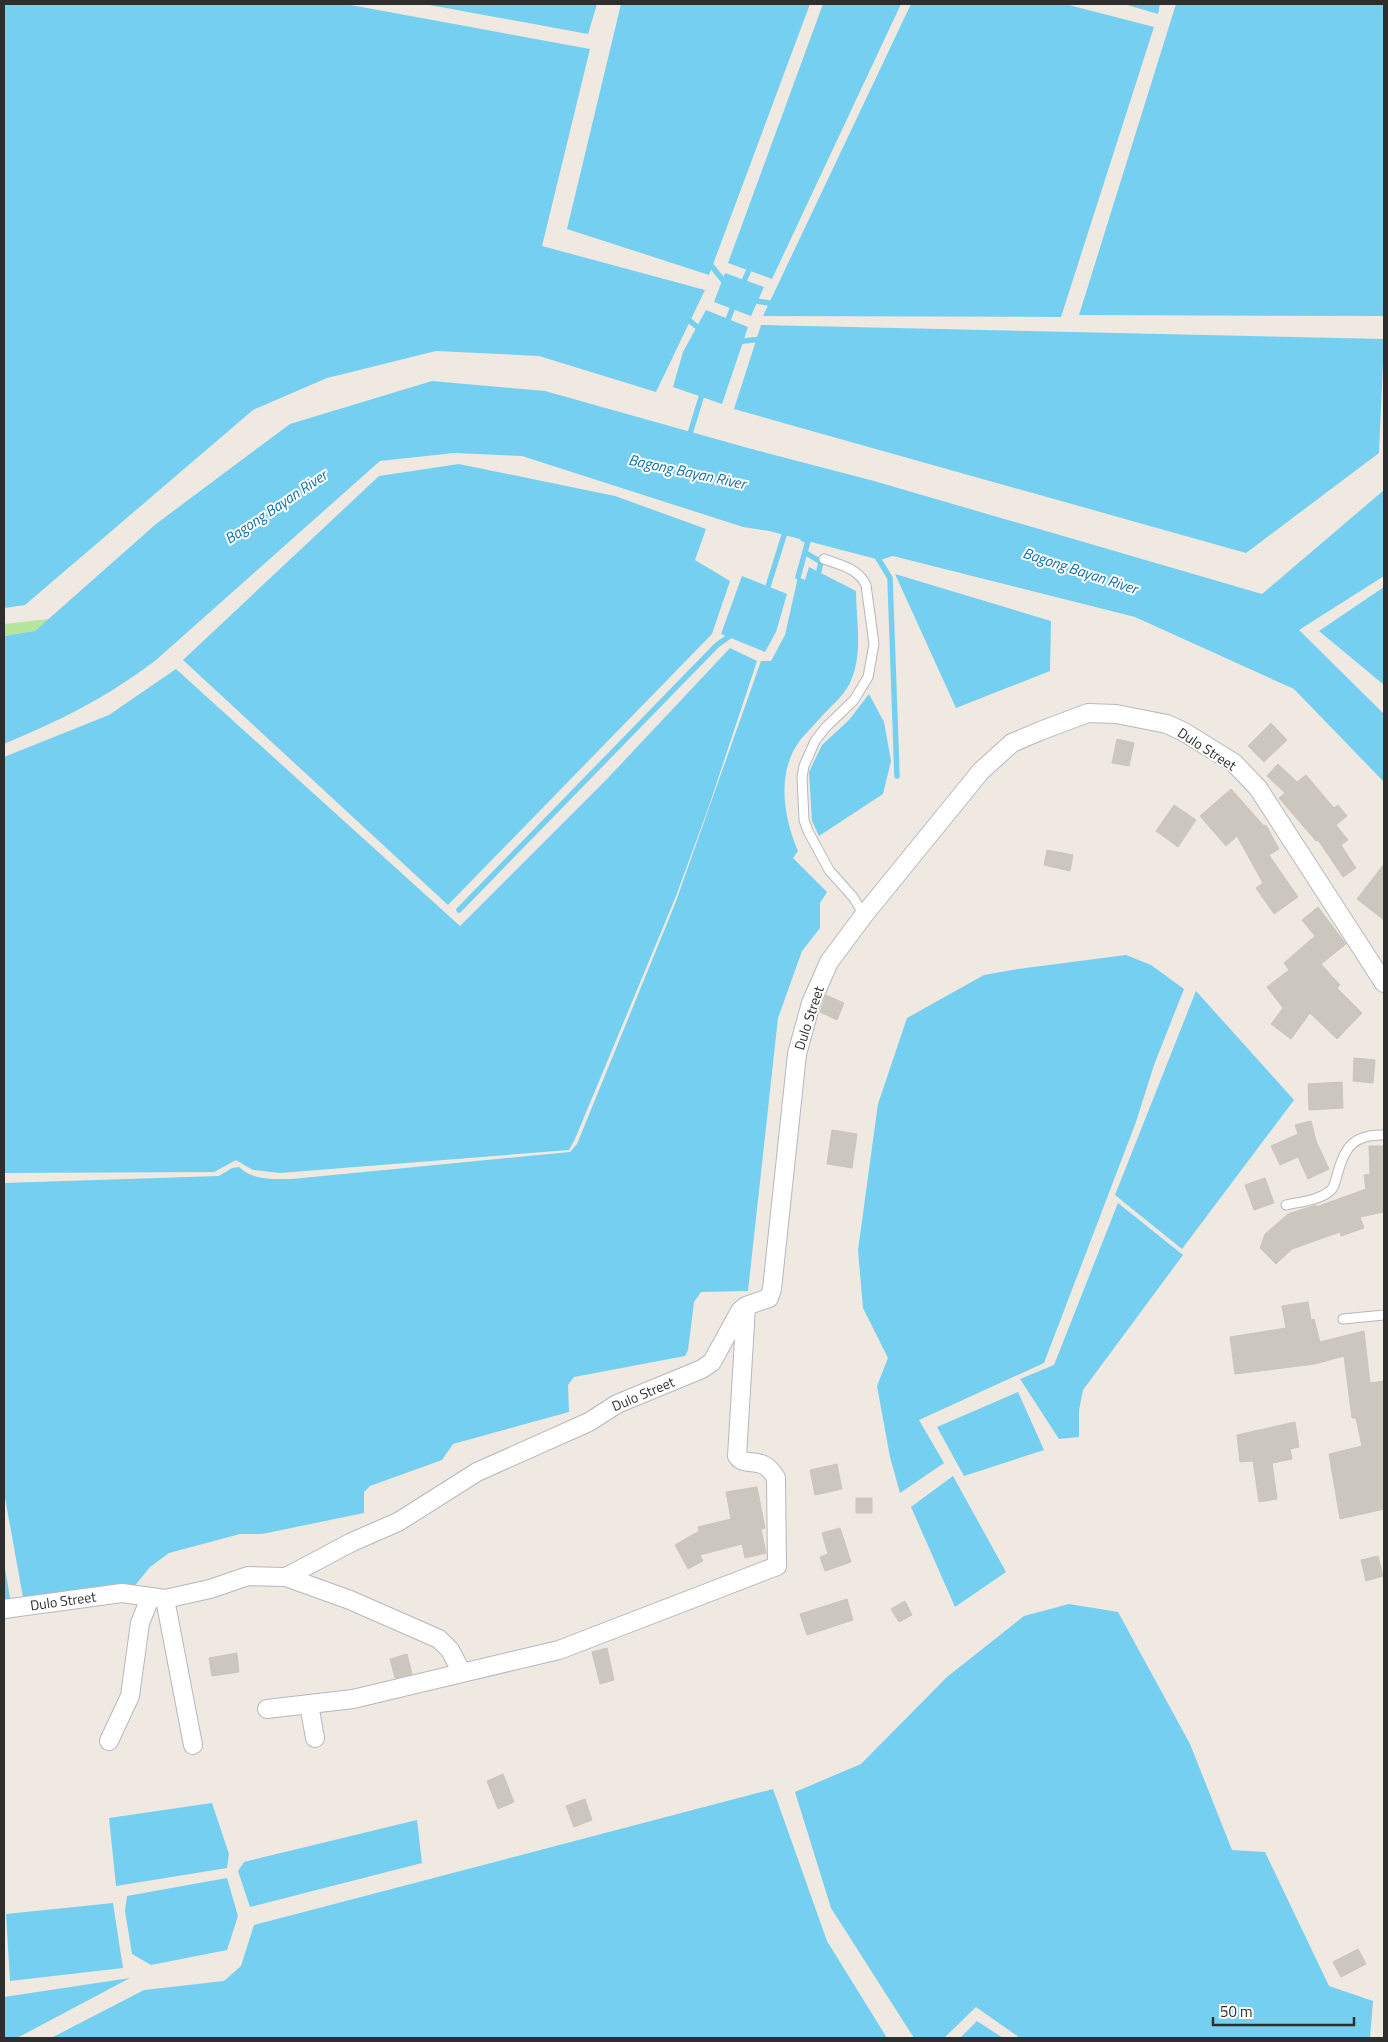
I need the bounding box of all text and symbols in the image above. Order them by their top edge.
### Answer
water label: Bagong Bayan River [626,448,750,496]
water label: Bagong Bayan River [220,462,333,549]
water label: Bagong Bayan River [1020,541,1143,601]
street label: Dulo Street [1174,722,1241,775]
street label: Dulo Street [788,983,829,1053]
street label: Dulo Street [608,1371,677,1416]
street label: Dulo Street [29,1585,97,1616]
scale bar [1213,1994,1354,2026]
text: 50 m [1220,2000,1253,2023]

